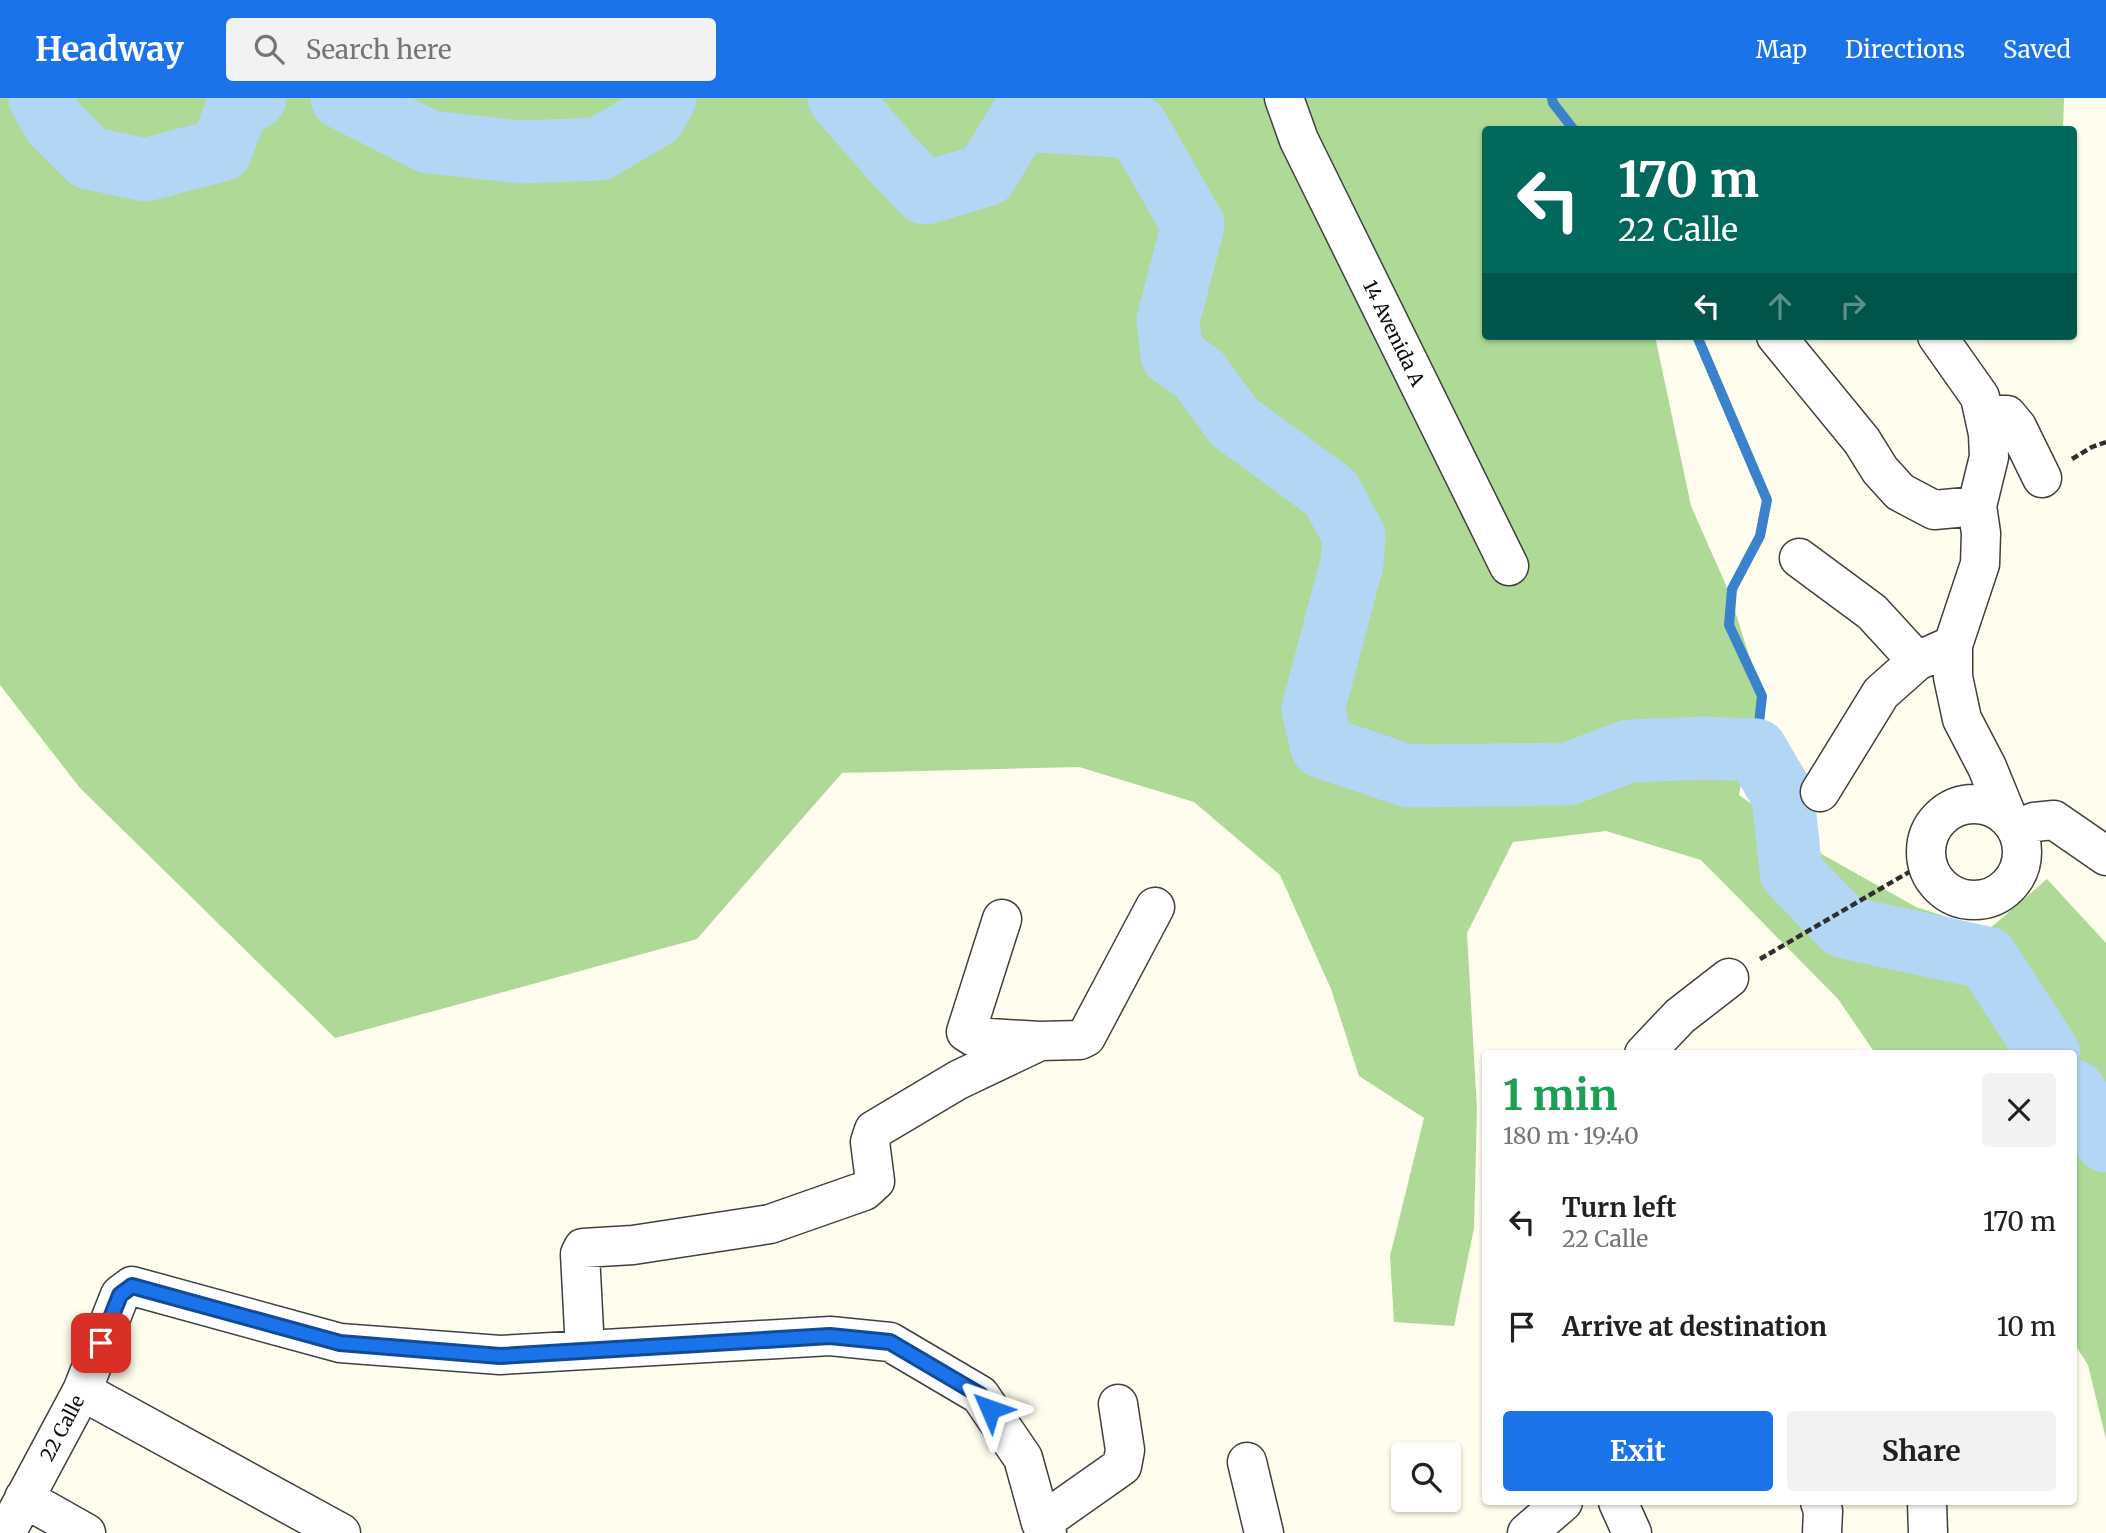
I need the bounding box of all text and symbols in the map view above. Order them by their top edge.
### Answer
search box [226,18,716,81]
text: Headway [35,29,184,70]
icon: search [250,30,288,68]
text: Search here [306,33,452,66]
text: Map [1756,34,1807,65]
text: Directions [1845,34,1965,65]
text: Saved [2003,34,2071,65]
text: 170 m [1618,149,1759,210]
icon: left [1503,154,1594,245]
text: 22 Calle [1618,210,1738,250]
street label: 14 Avenida A [1358,276,1430,390]
icon: left [1688,287,1726,325]
icon: ahead [1761,287,1799,325]
icon: right [1834,287,1872,325]
text: 1 min [1503,1069,1617,1121]
button: close [1982,1073,2056,1147]
text: 180 m · 19:40 [1503,1121,1639,1150]
text: Turn left [1562,1191,1676,1224]
icon: left [1503,1203,1541,1241]
text: 170 m [1983,1205,2056,1238]
text: 22 Calle [1562,1224,1648,1253]
icon: arrive [1503,1308,1541,1346]
text: Arrive at destination [1562,1310,1827,1343]
text: 10 m [1997,1310,2056,1343]
pin [71,1313,131,1373]
icon: arrive [82,1324,120,1362]
position arrow [953,1372,1027,1446]
street label: 22 Calle [35,1391,89,1465]
button: Exit [1503,1411,1773,1491]
button: Share [1787,1411,2056,1491]
map controls [1391,1442,1461,1512]
button: search [1391,1442,1461,1512]

